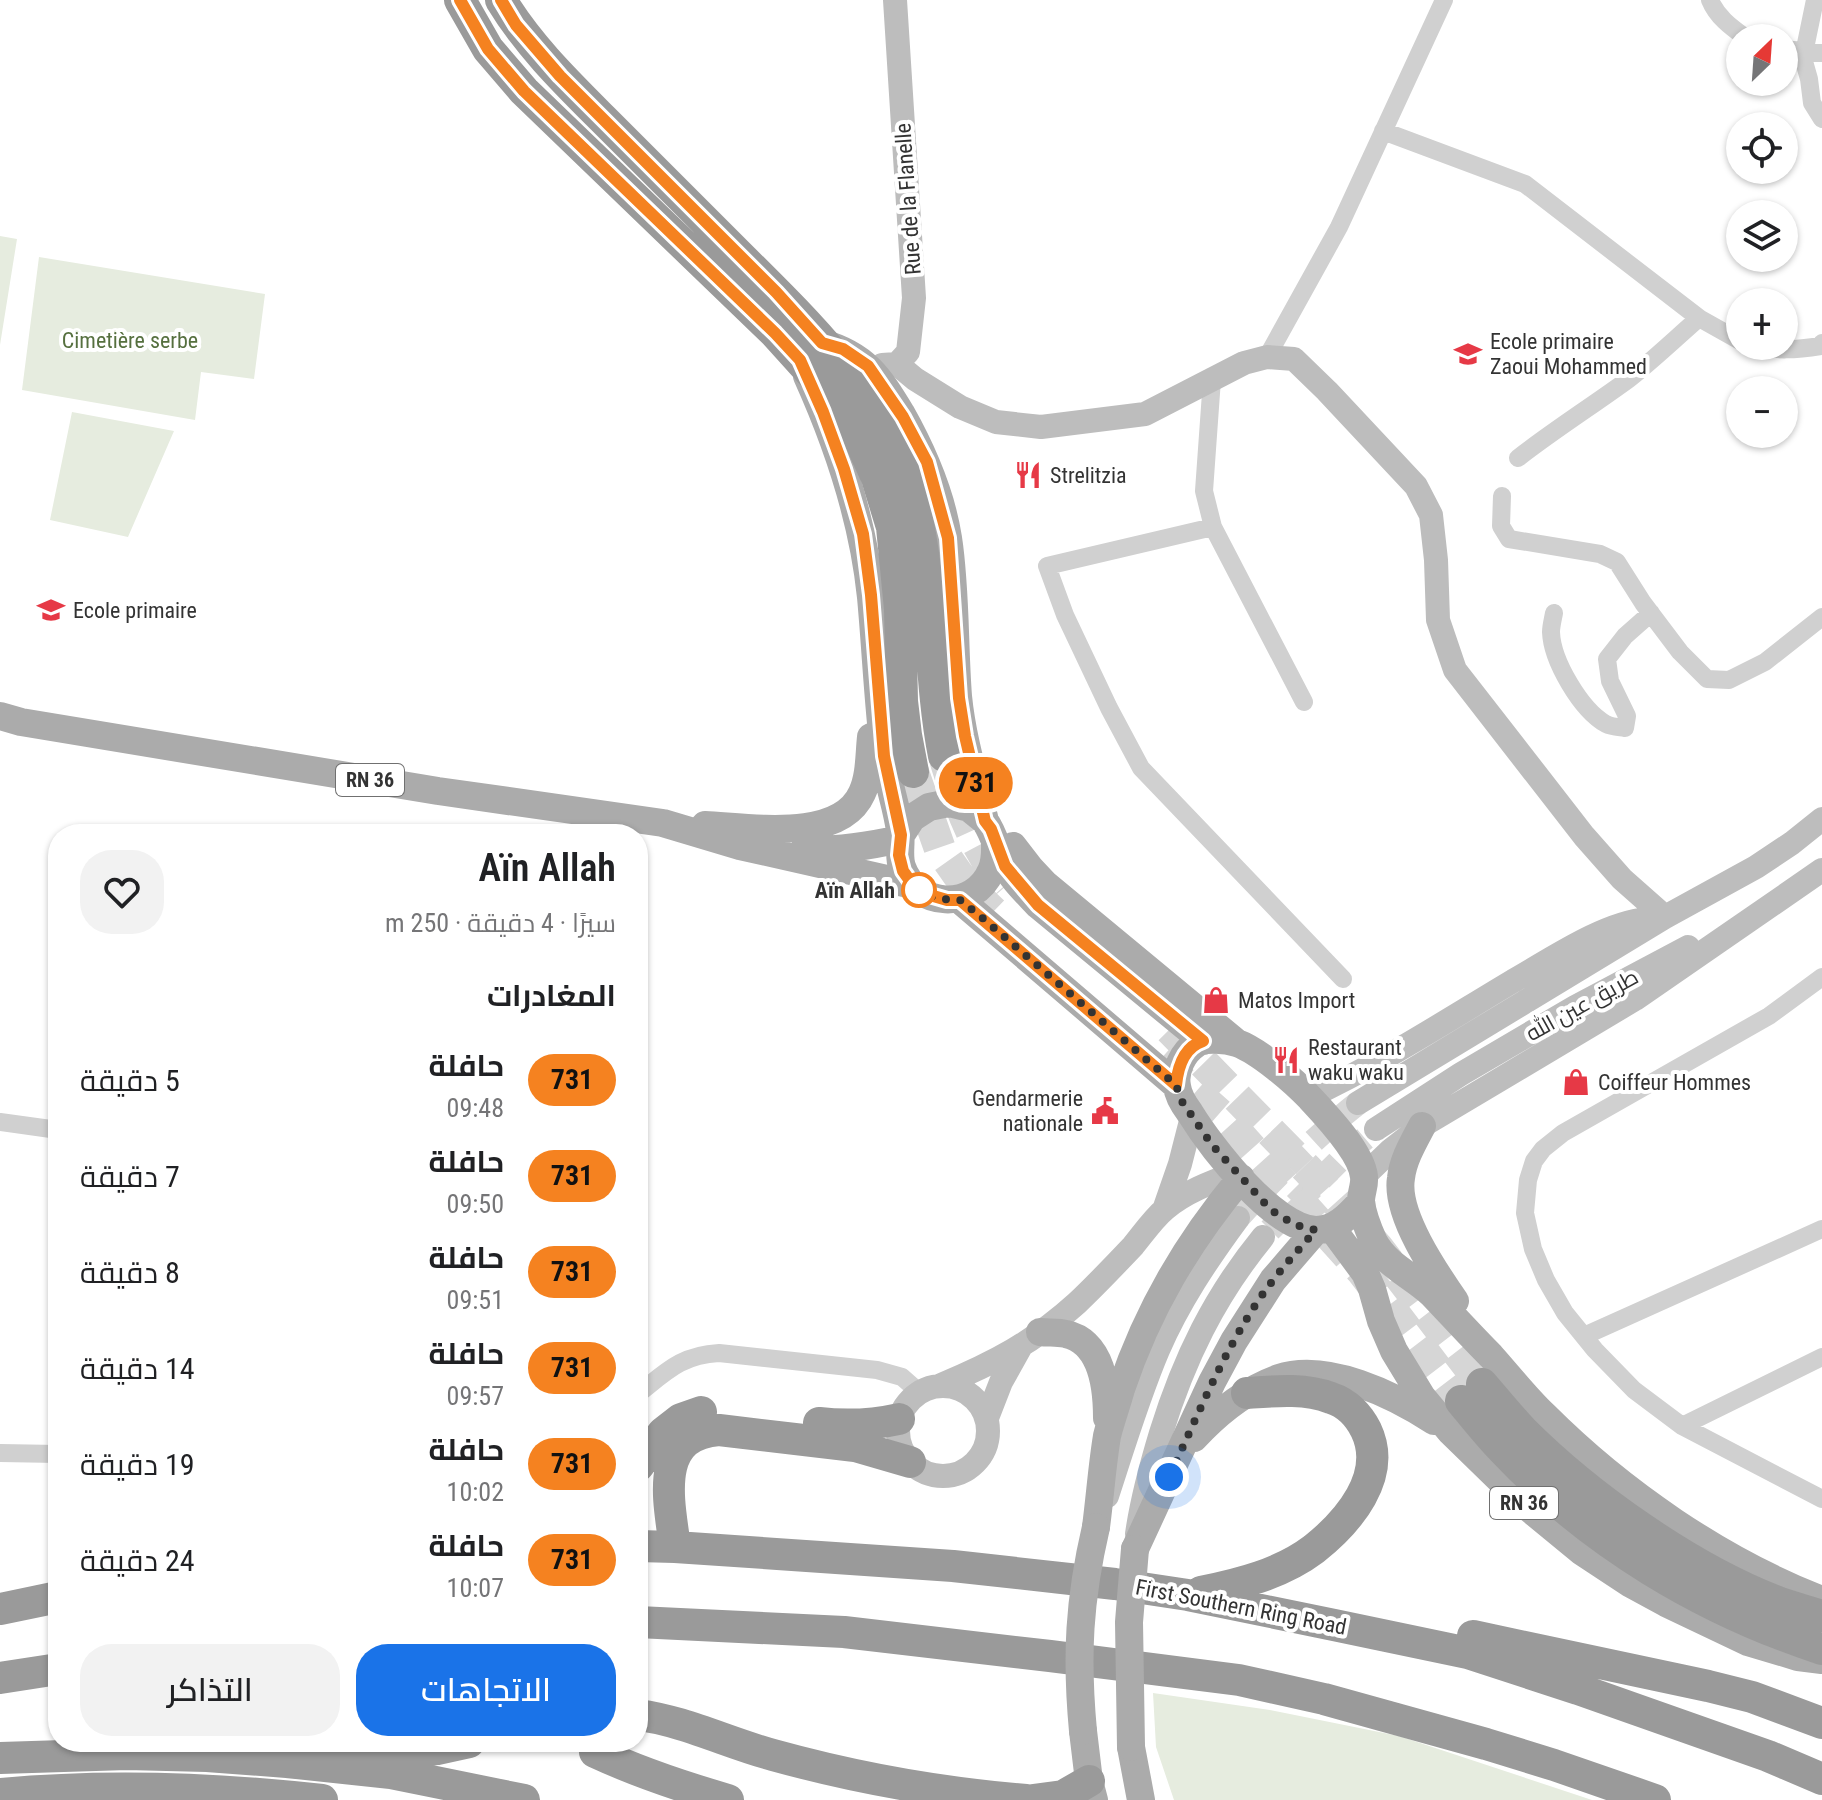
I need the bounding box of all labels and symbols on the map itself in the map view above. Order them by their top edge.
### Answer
north arrow [1726,24,1798,96]
street label: Rue de la Flanelle [890,122,926,276]
park label: Cimetière serbe [62,328,198,353]
place label: Ecole primaire Zaoui Mohammed [1490,329,1647,379]
school or university icon: Ecole primaire Zaoui Mohammed [1453,339,1483,369]
restaurant icon: Strelitzia [1013,460,1043,490]
place label: Strelitzia [1050,463,1127,488]
school or university icon: Ecole primaire [36,595,66,625]
place label: Ecole primaire [73,598,197,623]
line badge: 731 [930,757,1022,809]
road number: RN 36 [336,764,404,796]
marker: Aïn Allah [902,873,936,907]
place label: Aïn Allah [815,878,895,903]
street label: طريق عين الله [1521,962,1643,1047]
shop icon: Matos Import [1201,985,1231,1015]
place label: Matos Import [1238,988,1355,1013]
place label: Restaurant waku waku [1308,1035,1404,1085]
restaurant icon: Restaurant waku waku [1271,1045,1301,1075]
shop icon: Coiffeur Hommes [1561,1067,1591,1097]
place label: Coiffeur Hommes [1598,1070,1751,1095]
place label: Gendarmerie nationale [972,1086,1083,1136]
public building icon: Gendarmerie nationale [1090,1096,1120,1126]
your location [1149,1457,1189,1497]
road number: RN 36 [1490,1487,1558,1519]
street label: First Southern Ring Road [1133,1574,1349,1640]

